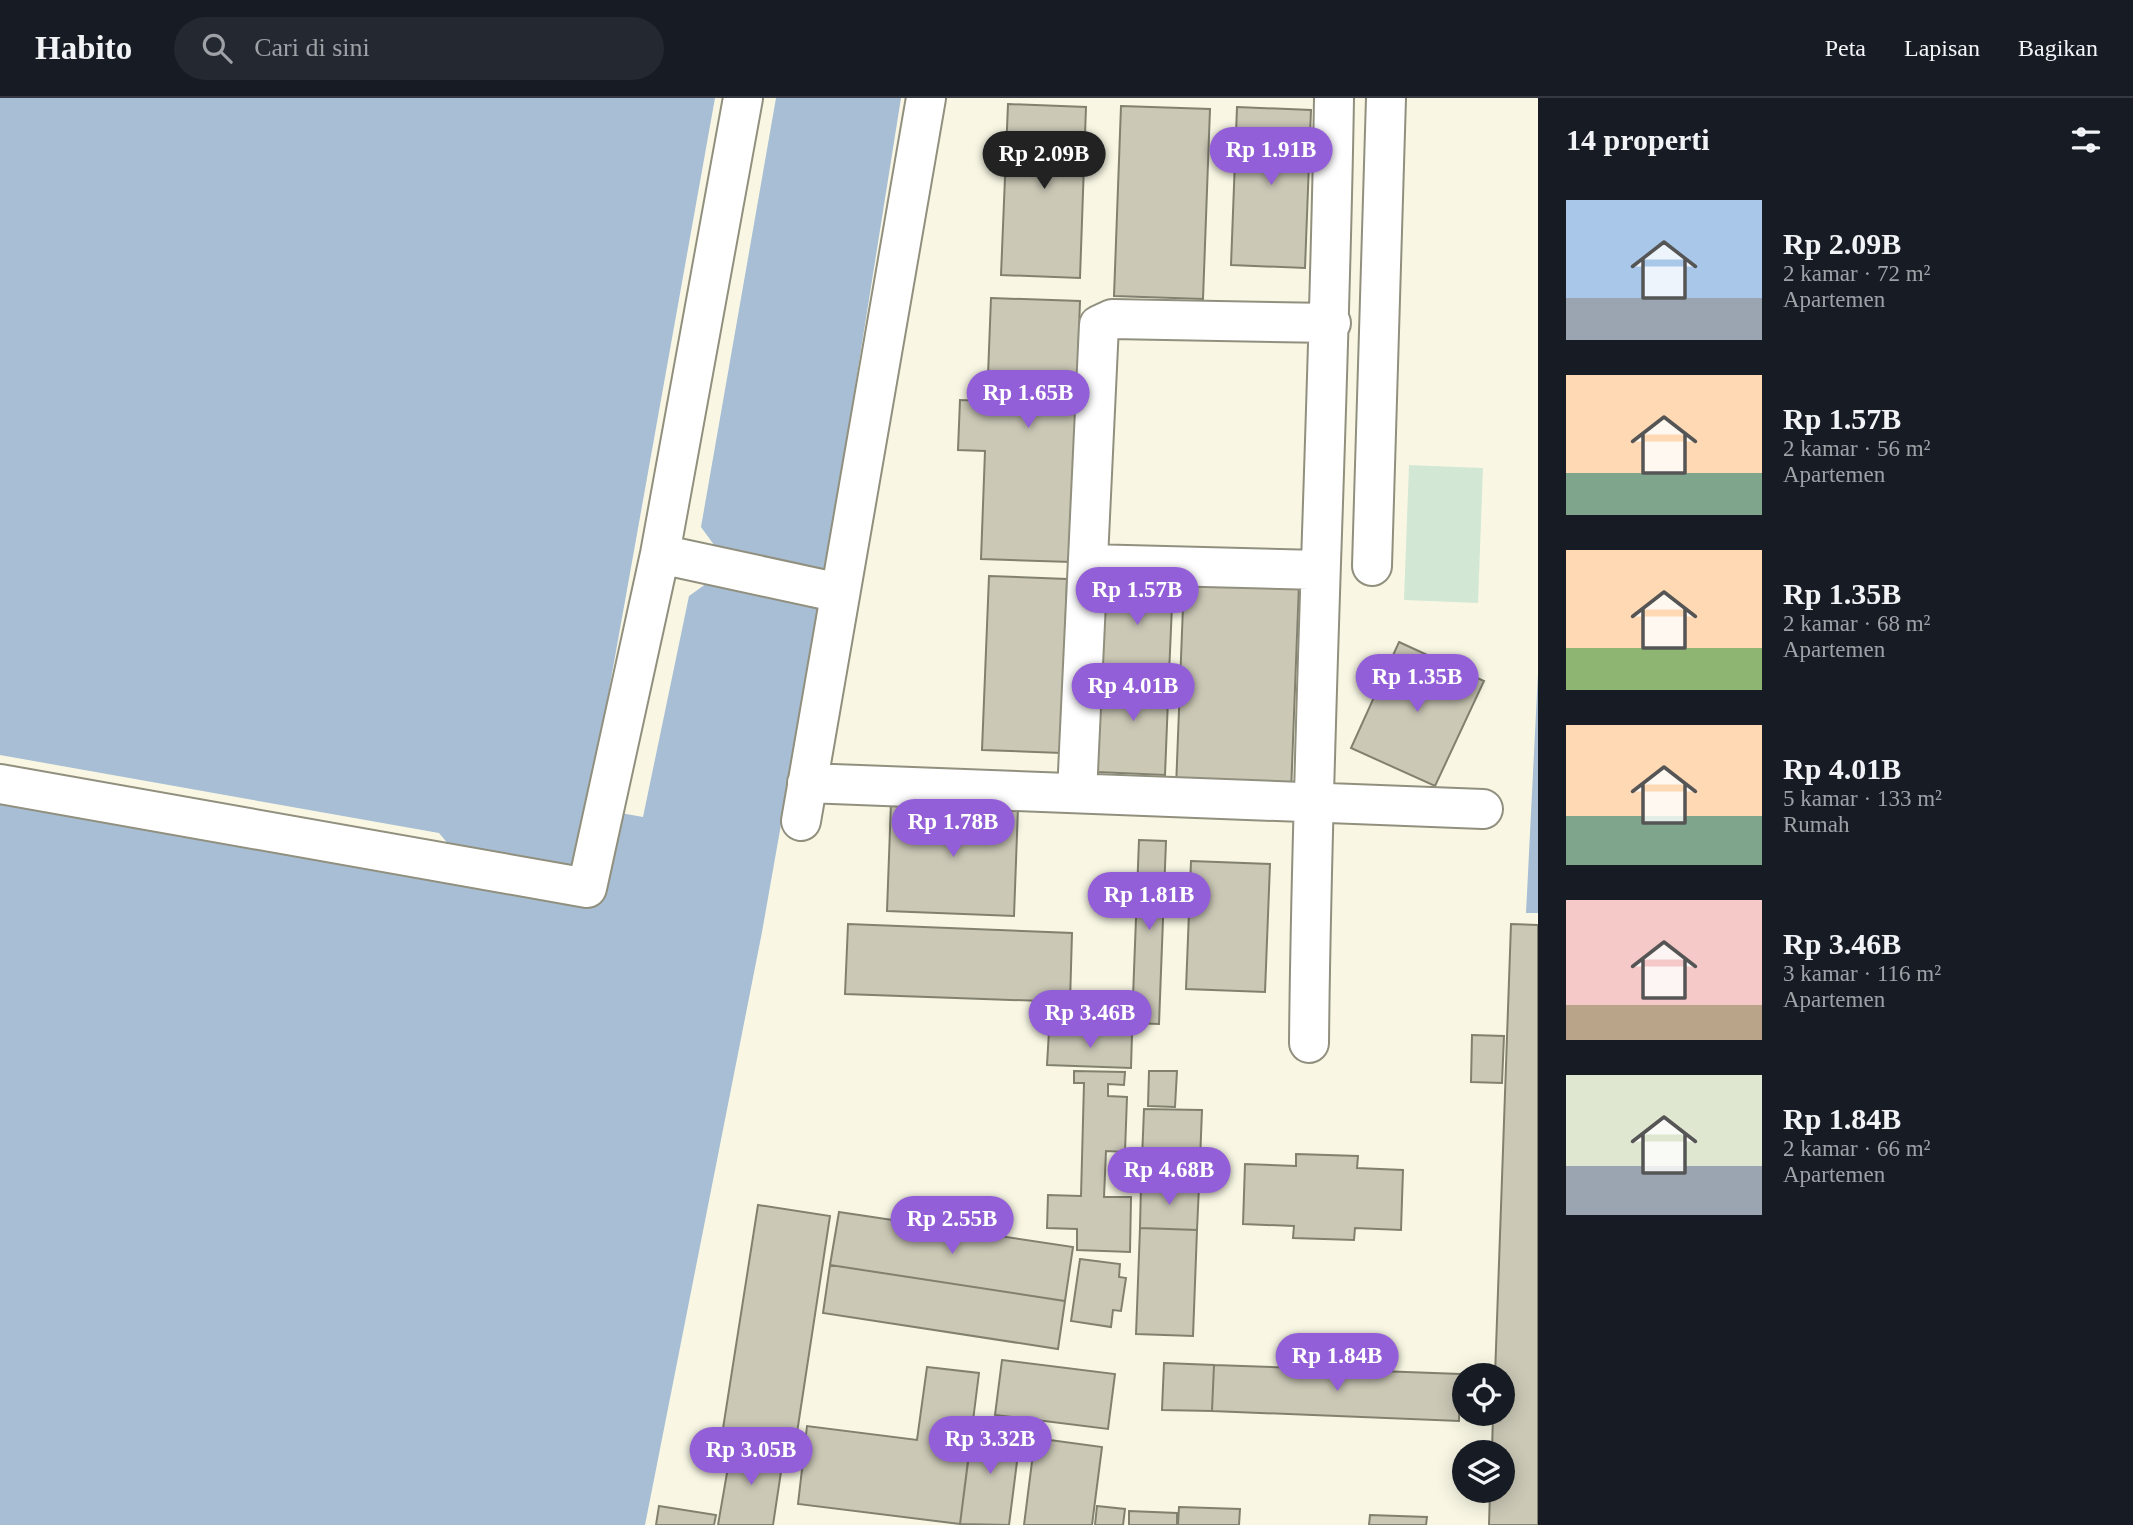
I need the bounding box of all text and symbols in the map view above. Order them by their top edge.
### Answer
search box [174,17,664,80]
icon: search [198,29,236,67]
text: Habito [35,30,132,66]
text: Cari di sini [254,33,370,62]
text: Peta [1825,35,1866,61]
text: Lapisan [1904,35,1980,61]
text: Bagikan [2018,35,2098,61]
icon: filters [2067,121,2105,159]
text: 14 properti [1566,123,1710,156]
pin: Rp 1.91B [1199,127,1343,187]
pin: Rp 2.09B [972,132,1116,191]
text: Rp 1.91B [1226,137,1316,162]
text: Rp 2.09B [999,141,1089,166]
text: Rp 2.09B [1783,227,1901,260]
icon: home [1622,228,1706,312]
text: 2 kamar · 72 m² [1783,261,1930,286]
text: Apartemen [1783,287,1885,312]
pin: Rp 1.65B [956,370,1100,430]
text: Rp 1.65B [983,380,1073,405]
text: Rp 1.57B [1783,402,1901,435]
icon: home [1622,403,1706,487]
text: 2 kamar · 56 m² [1783,436,1930,461]
text: Apartemen [1783,462,1885,487]
pin: Rp 1.57B [1065,568,1209,627]
text: Rp 1.57B [1092,577,1182,602]
text: Rp 1.35B [1783,577,1901,610]
icon: home [1622,578,1706,662]
text: 2 kamar · 68 m² [1783,611,1930,636]
text: Apartemen [1783,637,1885,662]
pin: Rp 1.35B [1345,654,1489,714]
pin: Rp 4.01B [1061,664,1205,723]
text: Rp 1.35B [1372,664,1462,689]
text: Rp 4.01B [1088,673,1178,698]
text: Rp 4.01B [1783,752,1901,785]
icon: home [1622,753,1706,837]
text: 5 kamar · 133 m² [1783,786,1942,811]
pin: Rp 1.78B [881,800,1025,859]
text: Rp 1.78B [908,809,998,834]
text: Rumah [1783,812,1849,837]
pin: Rp 1.81B [1077,872,1221,932]
text: Rp 1.81B [1104,882,1194,907]
text: Rp 3.46B [1783,927,1901,960]
icon: home [1622,928,1706,1012]
text: 3 kamar · 116 m² [1783,961,1941,986]
text: Apartemen [1783,987,1885,1012]
pin: Rp 3.46B [1018,990,1162,1050]
text: Rp 3.46B [1045,1000,1135,1025]
text: Rp 1.84B [1783,1102,1901,1135]
icon: home [1622,1103,1706,1187]
text: 2 kamar · 66 m² [1783,1136,1930,1161]
pin: Rp 4.68B [1097,1148,1241,1207]
text: Rp 4.68B [1124,1157,1214,1182]
text: Apartemen [1783,1162,1885,1187]
pin: Rp 2.55B [880,1196,1024,1256]
text: Rp 2.55B [907,1206,997,1231]
pin: Rp 1.84B [1265,1334,1409,1393]
text: Rp 1.84B [1292,1343,1382,1368]
map controls [1452,1363,1515,1503]
button: locate [1452,1363,1515,1426]
pin: Rp 3.32B [918,1416,1062,1476]
text: Rp 3.32B [945,1426,1035,1451]
pin: Rp 3.05B [679,1428,823,1487]
text: Rp 3.05B [706,1437,796,1462]
button: layers [1452,1440,1515,1503]

